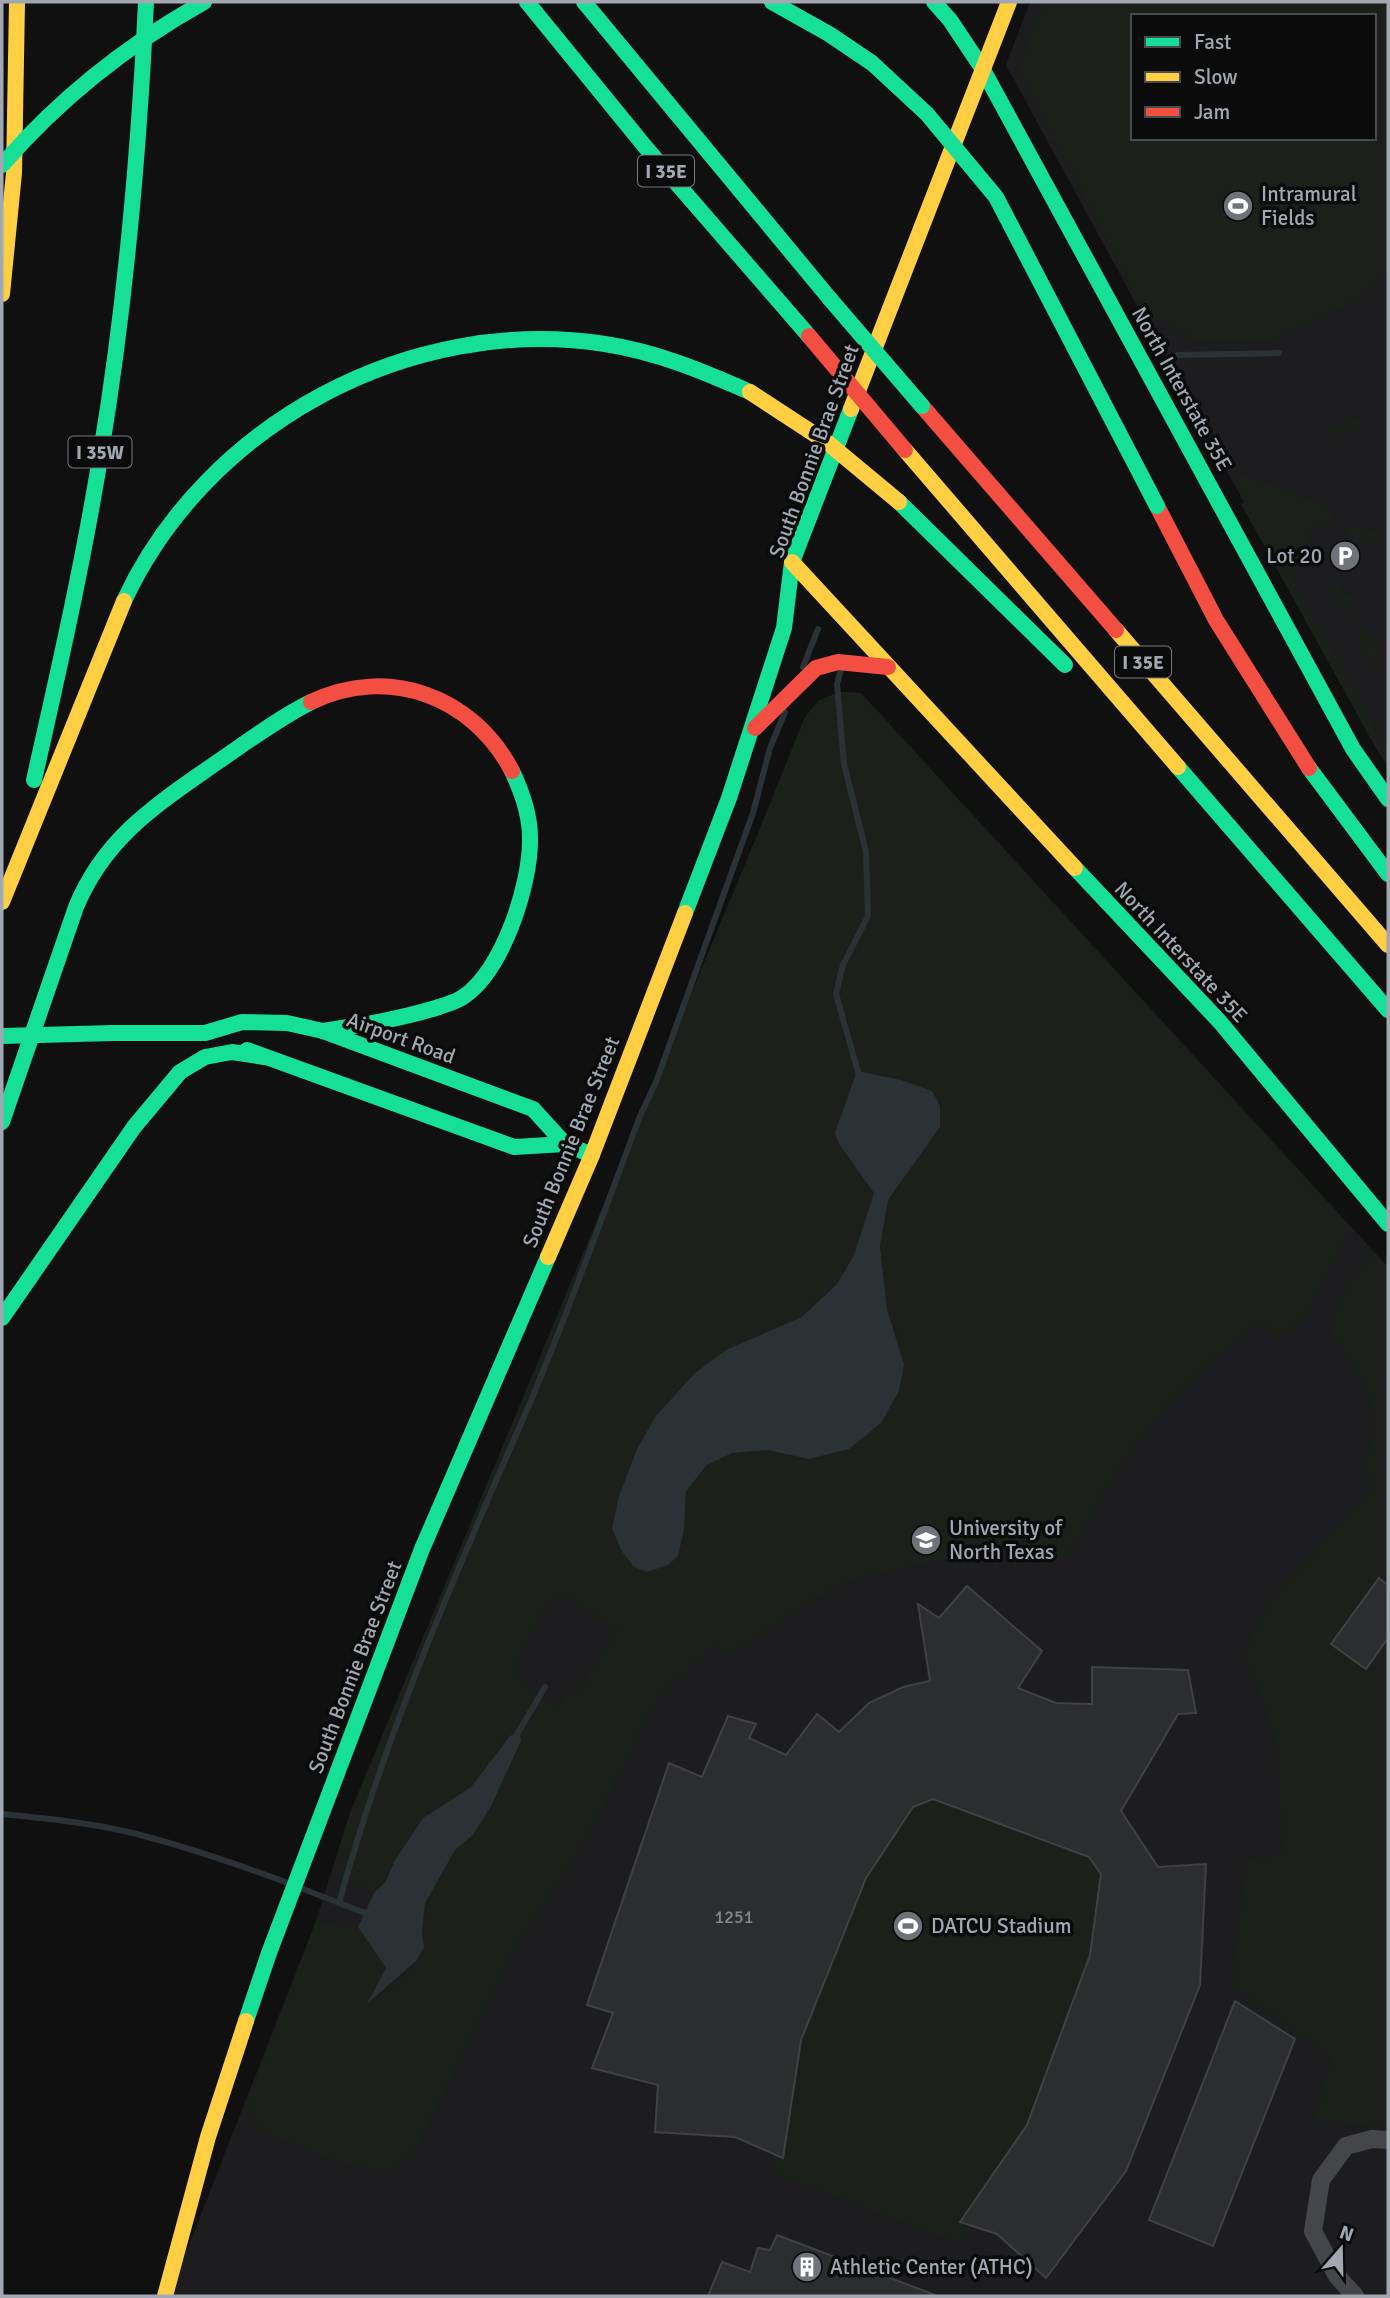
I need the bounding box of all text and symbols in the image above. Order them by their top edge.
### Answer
legend [1131,14,1376,140]
text: Fast [1194,29,1231,55]
text: Slow [1194,64,1238,90]
text: Jam [1194,99,1230,125]
road number: I 35E [638,155,694,186]
place label: Intramural Fields [1261,181,1357,231]
sports icon: Intramural Fields [1221,189,1255,223]
street label: North Interstate 35E [1126,302,1238,476]
street label: South Bonnie Brae Street [763,341,865,561]
road number: I 35W [68,436,132,467]
parking icon: Lot 20 [1328,539,1362,573]
place label: Lot 20 [1266,543,1322,569]
road number: I 35E [1115,646,1171,678]
street label: North Interstate 35E [1109,876,1253,1028]
street label: Airport Road [343,1006,459,1070]
street label: South Bonnie Brae Street [517,1033,625,1251]
place label: University of North Texas [949,1515,1063,1565]
school or university icon: University of North Texas [909,1523,943,1557]
street label: South Bonnie Brae Street [303,1557,407,1777]
house number: 1251 [715,1906,753,1928]
sports icon: DATCU Stadium [891,1909,925,1943]
place label: DATCU Stadium [931,1913,1072,1939]
north arrow [1306,2214,1376,2284]
text: N [1336,2220,1357,2248]
building icon: Athletic Center (ATHC) [790,2250,824,2284]
place label: Athletic Center (ATHC) [830,2254,1033,2280]

